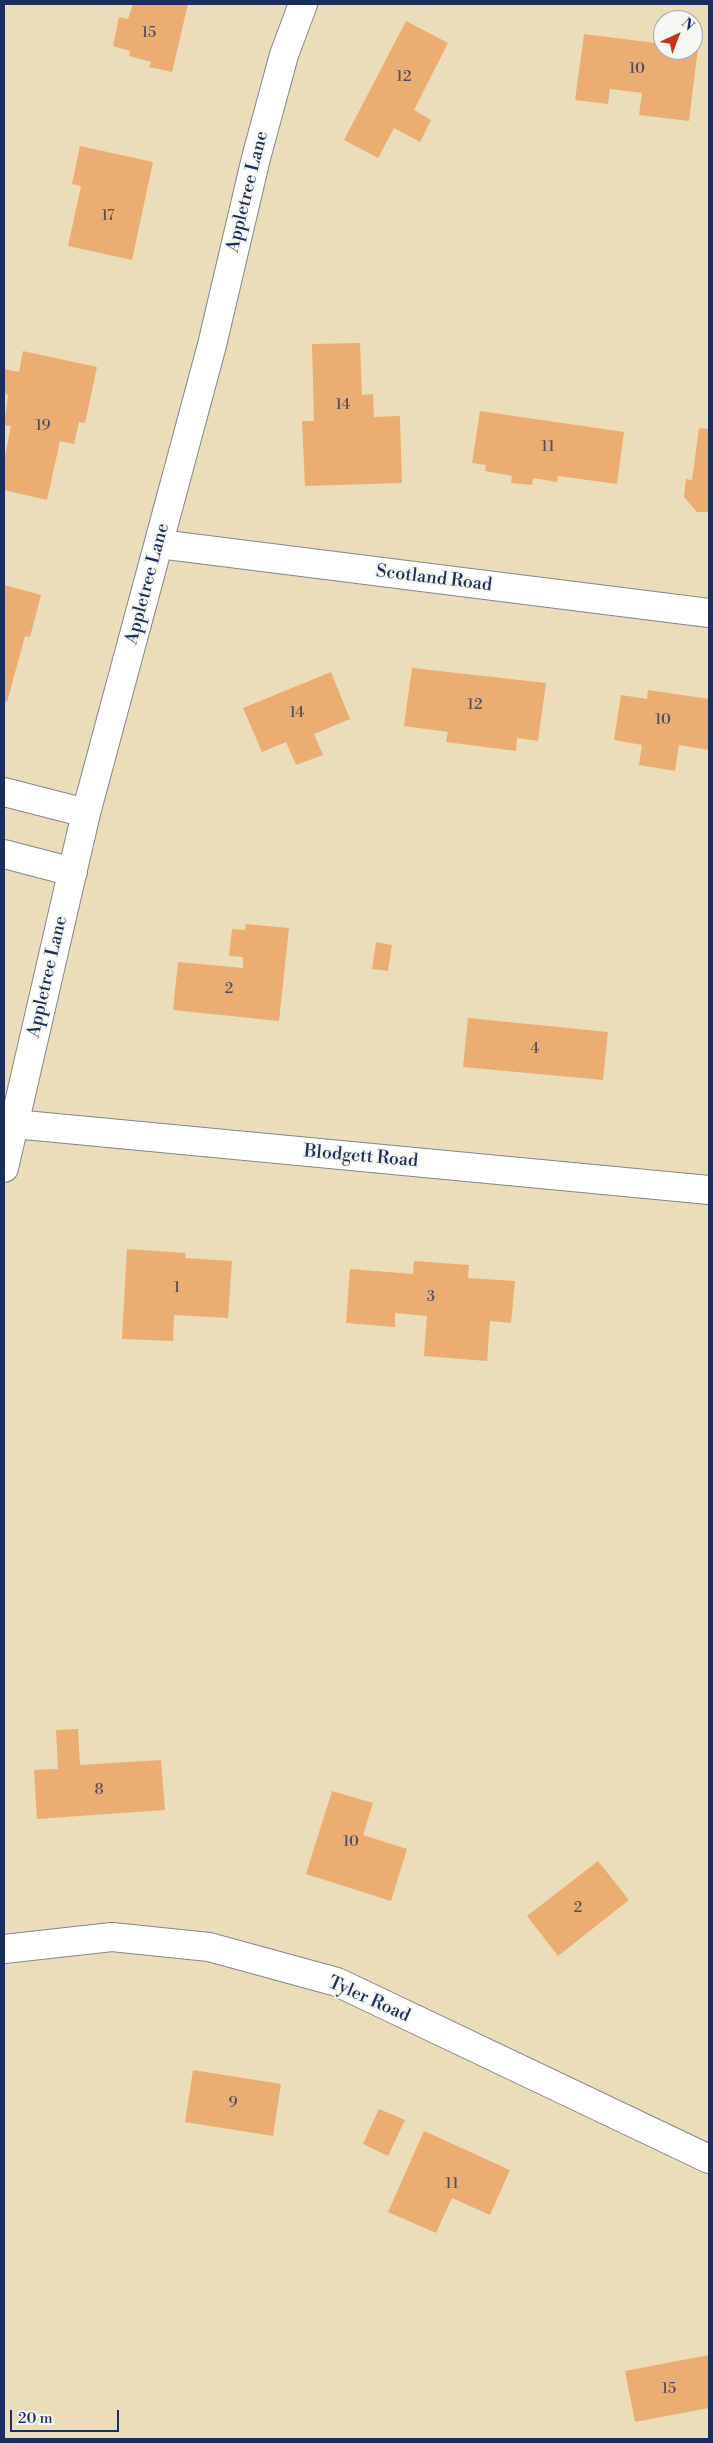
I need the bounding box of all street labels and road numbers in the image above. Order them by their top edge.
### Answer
street label: Appletree Lane [222,129,274,255]
street label: Appletree Lane [121,521,175,647]
street label: Scotland Road [375,561,493,597]
street label: Appletree Lane [23,914,73,1040]
street label: Blodgett Road [303,1141,419,1173]
street label: Tyler Road [325,1972,413,2028]

